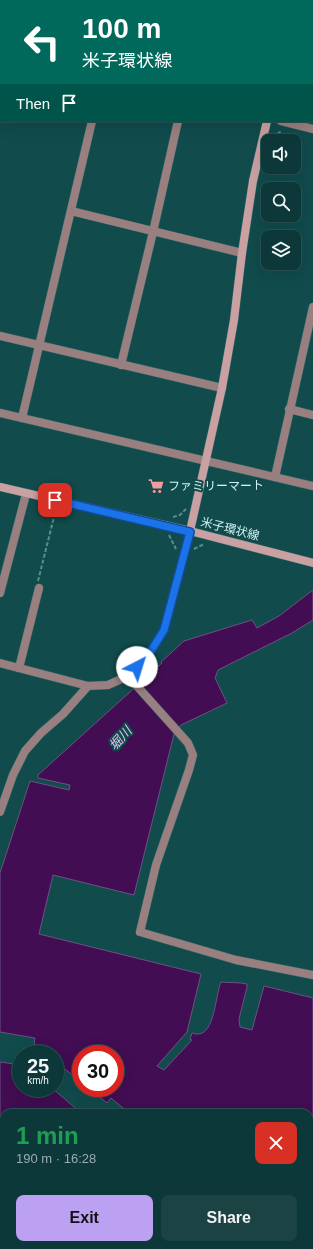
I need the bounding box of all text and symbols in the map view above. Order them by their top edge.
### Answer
text: 100 m [82,13,161,44]
icon: left [16,16,68,68]
text: 米子環状線 [82,51,172,71]
icon: arrive [58,92,80,114]
text: Then [16,95,50,112]
map controls [261,134,301,270]
button: sound [261,134,301,174]
button: search [261,182,301,222]
button: layers [261,230,301,270]
supermarket icon: ファミリーマート [147,477,165,495]
place label: ファミリーマート [168,479,264,493]
pin [38,483,72,517]
icon: arrive [44,489,66,511]
street label: 米子環状線 [199,515,261,543]
position arrow [116,646,158,688]
water label: 堀川 [106,722,136,753]
speed limit sign: 30 [72,1045,124,1097]
text: 25 [27,1055,49,1077]
text: km/h [27,1075,49,1086]
text: 1 min [16,1122,79,1149]
button: close [255,1122,297,1164]
text: 190 m · 16:28 [16,1151,96,1166]
button: Exit [16,1195,153,1241]
button: Share [161,1195,297,1241]

